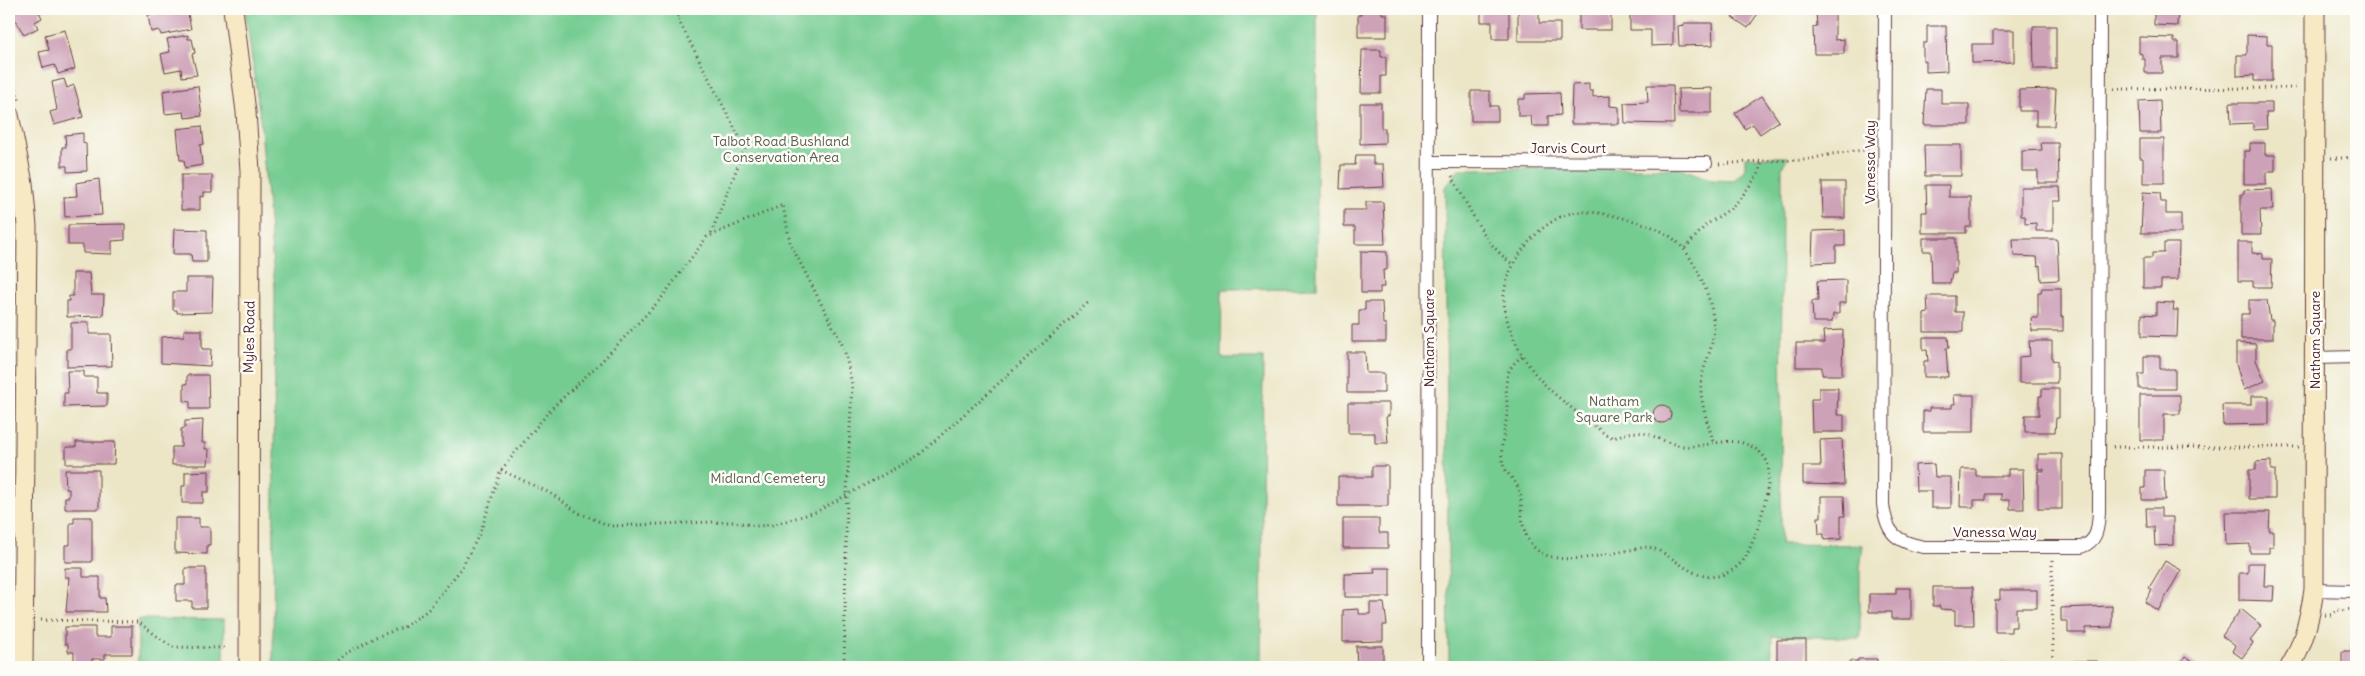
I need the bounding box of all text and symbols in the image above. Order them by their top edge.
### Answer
street label: Vanessa Way [1861,120,1879,204]
park label: Talbot Road Bushland Conservation Area [713,132,849,166]
street label: Jarvis Court [1530,139,1606,157]
street label: Natham Square [1420,289,1438,387]
street label: Natham Square [2306,291,2324,389]
street label: Myles Road [239,301,259,373]
park label: Natham Square Park [1576,392,1652,426]
park label: Midland Cemetery [710,469,826,487]
street label: Vanessa Way [1953,523,2037,541]

